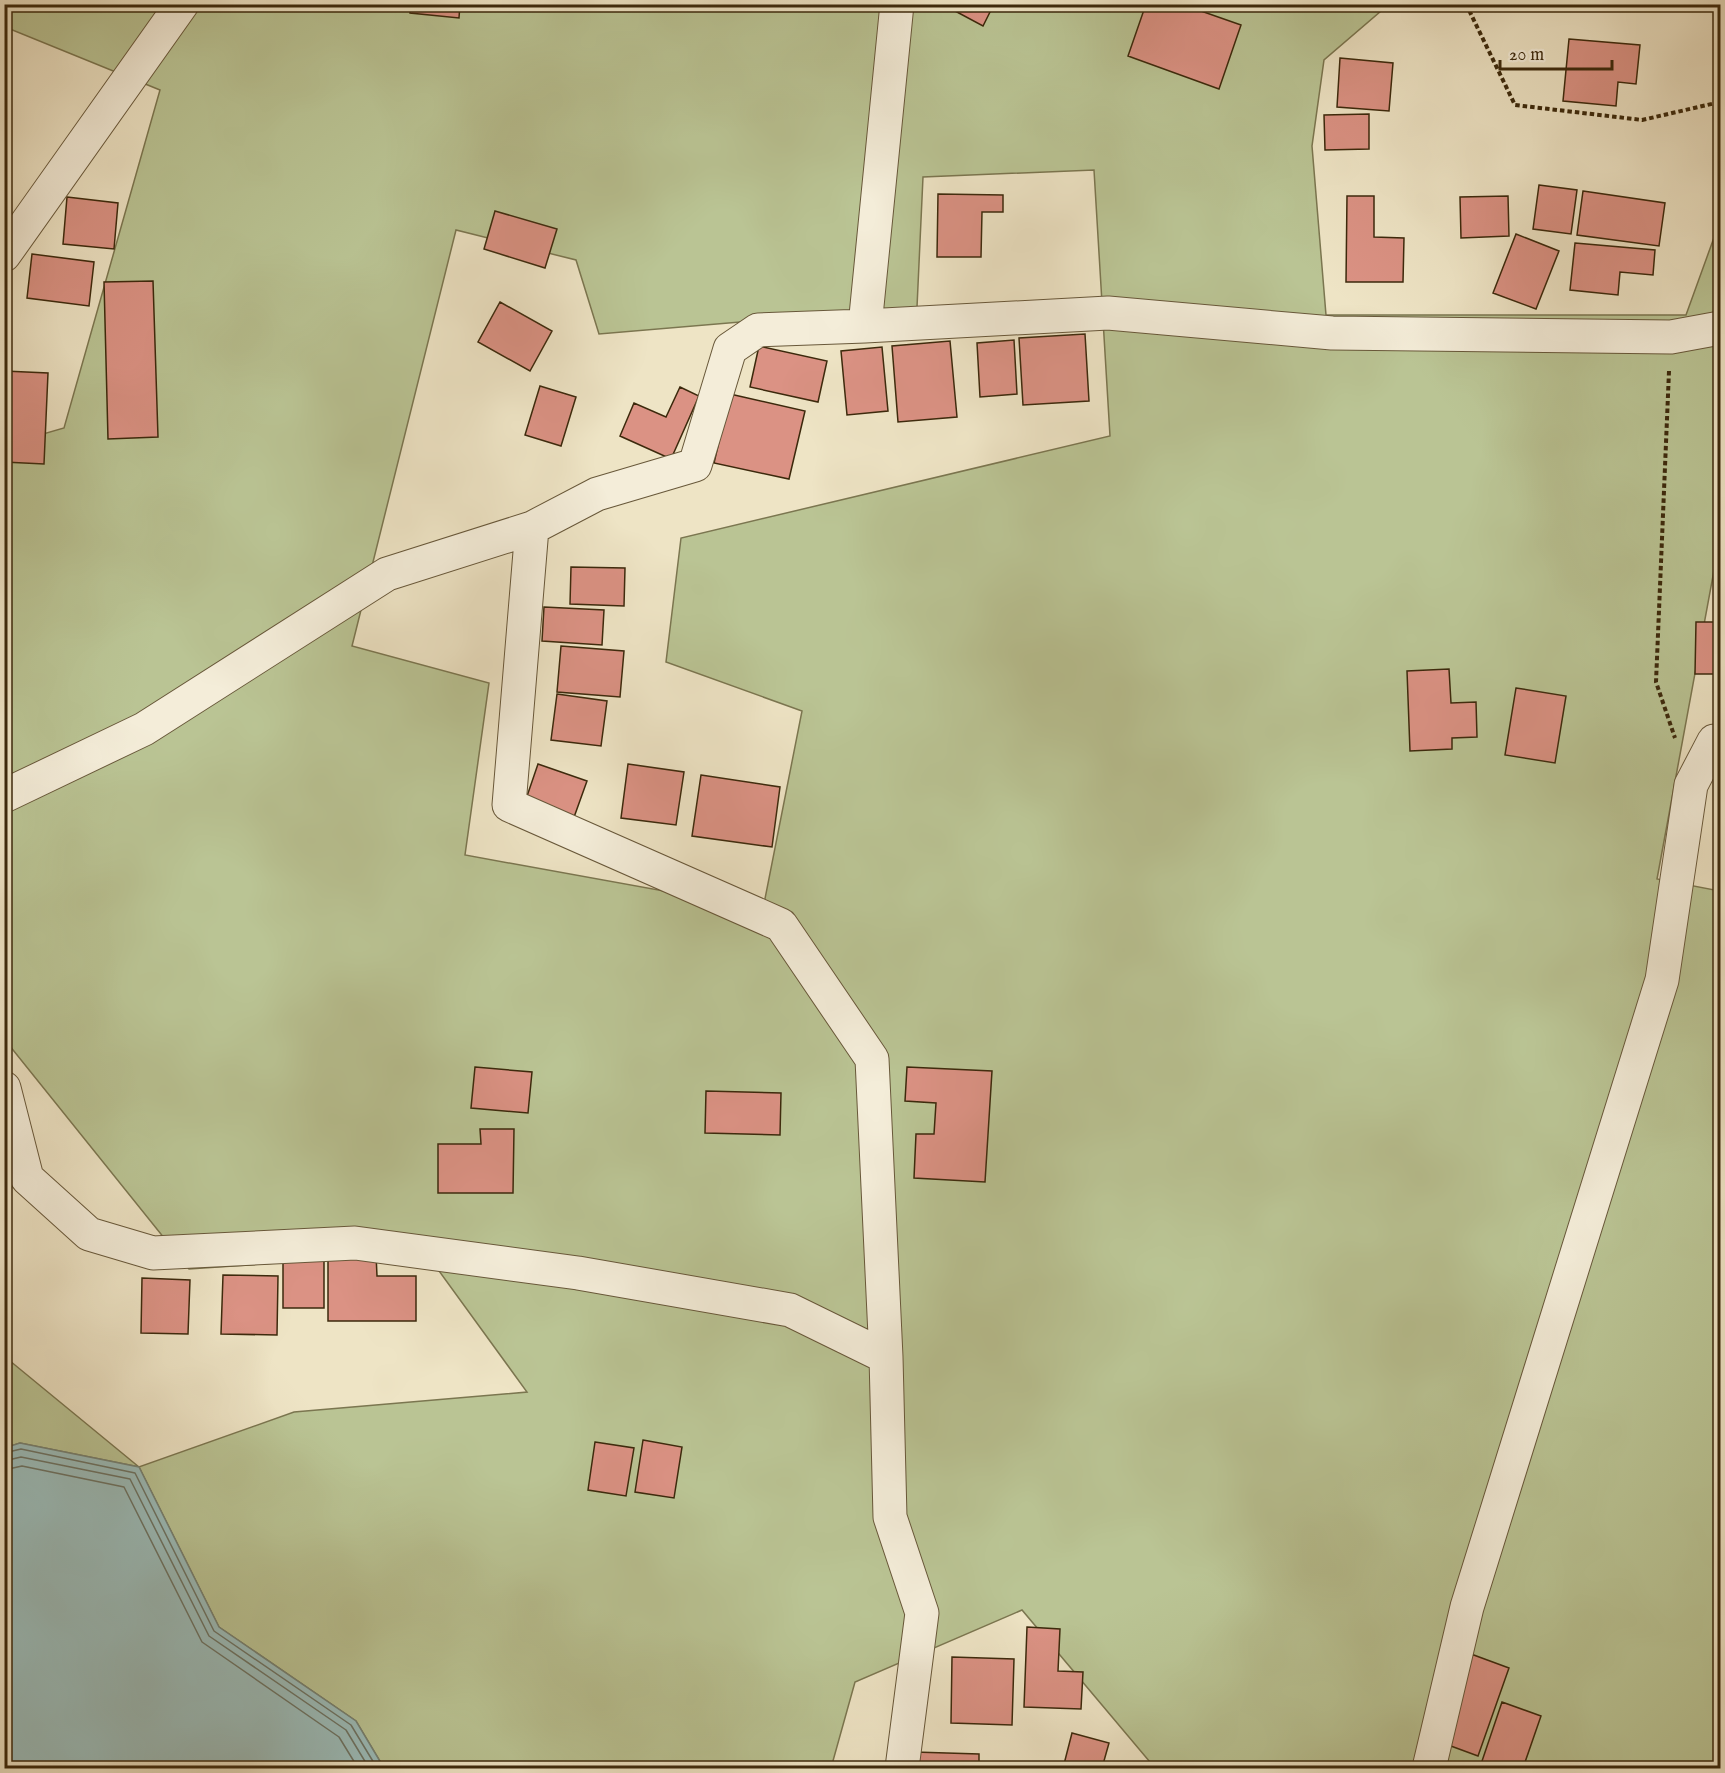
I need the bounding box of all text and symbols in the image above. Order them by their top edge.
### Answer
scale bar [1500,33,1612,71]
text: 20 m [1509,44,1544,67]

